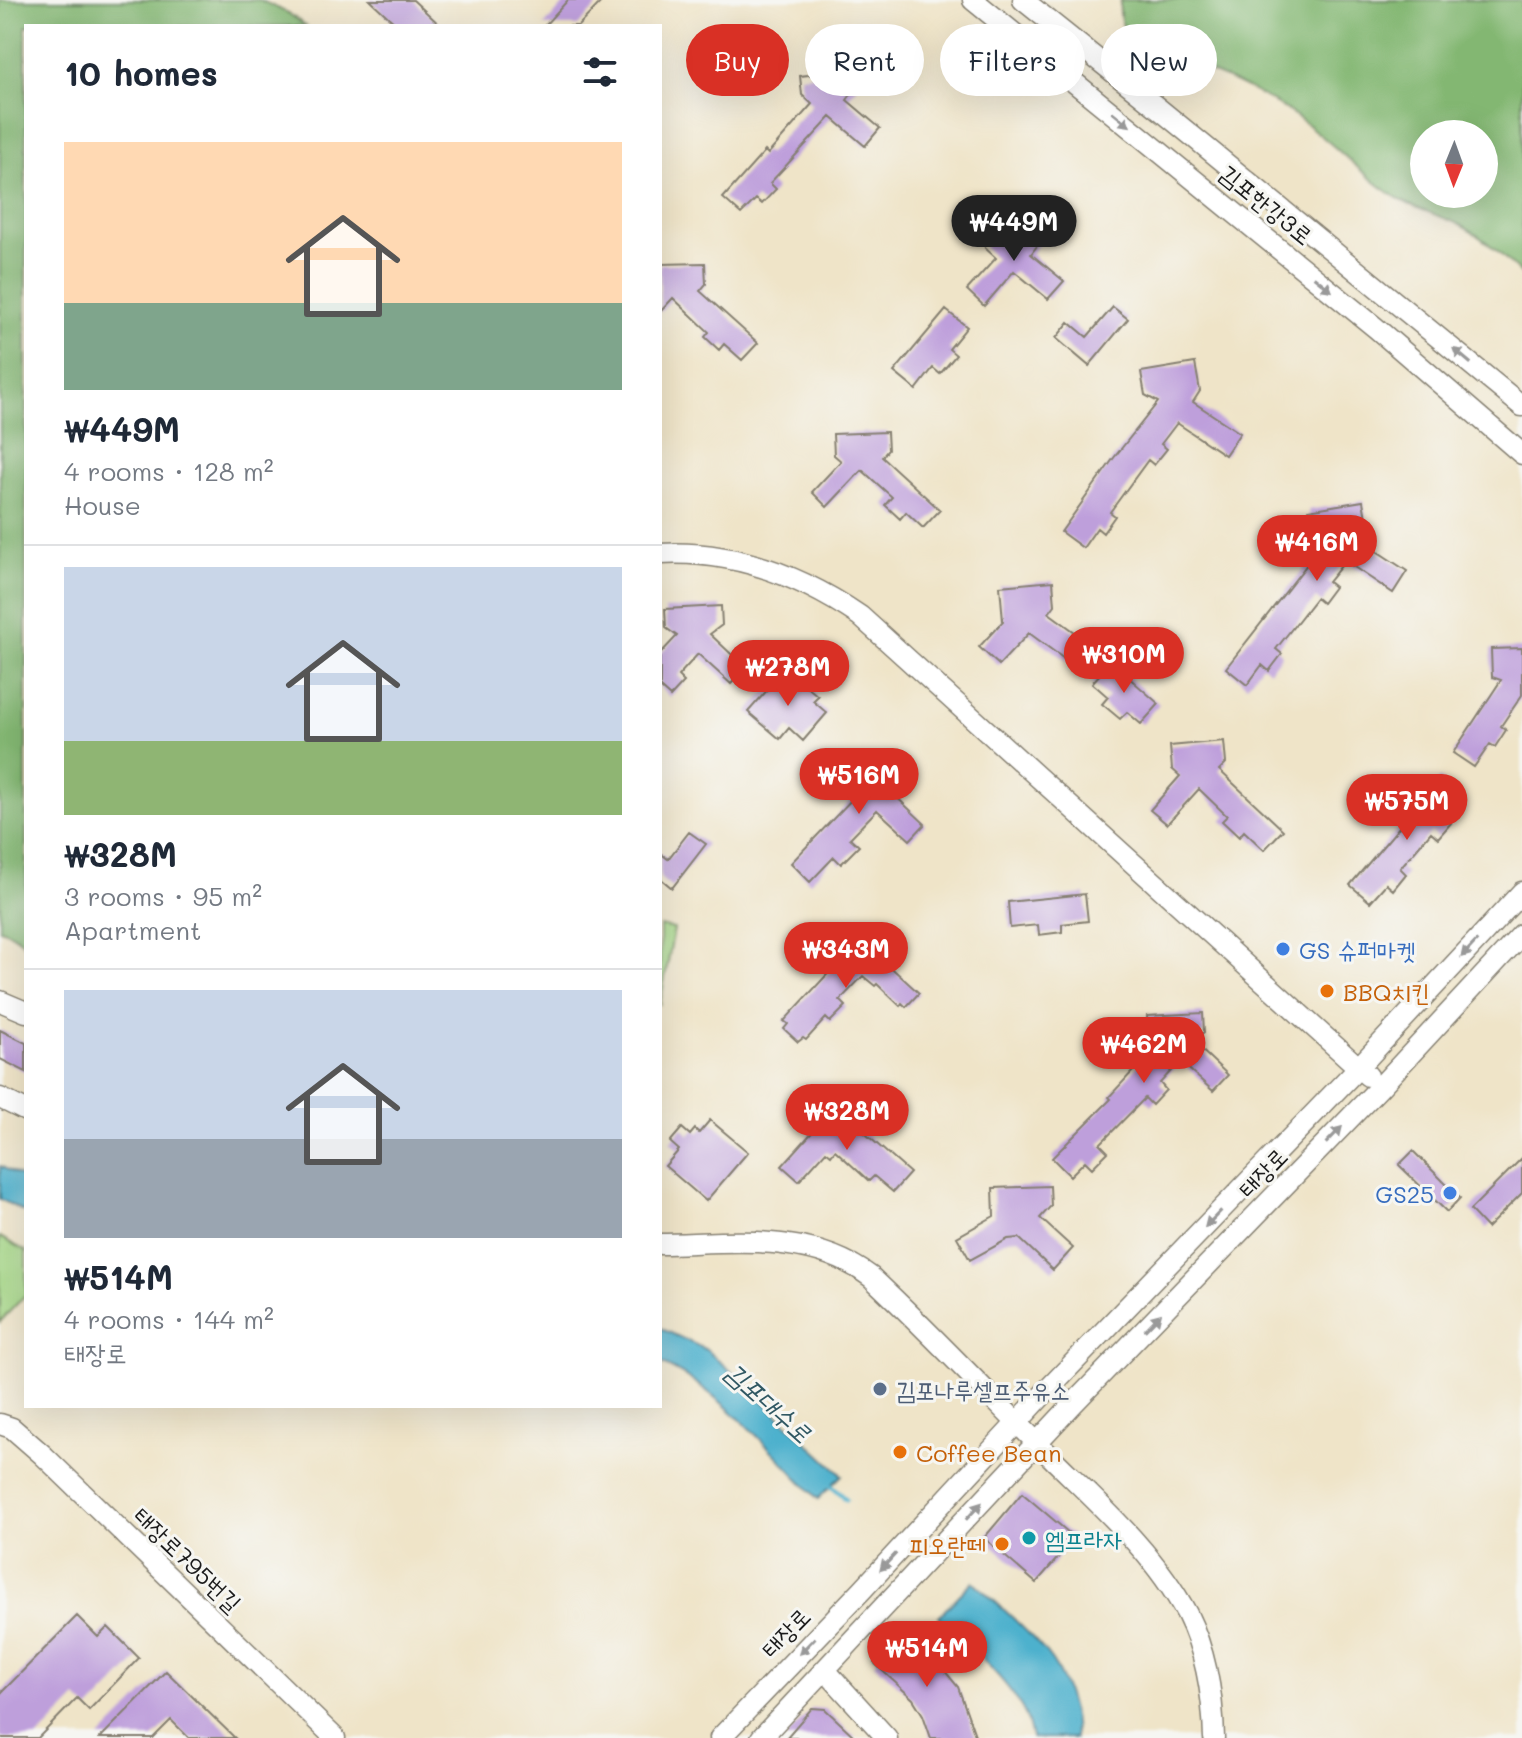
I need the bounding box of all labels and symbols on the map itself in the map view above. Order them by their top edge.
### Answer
one-way arrow [1111,110,1131,127]
north arrow [1410,120,1498,208]
street label: 김포한강3로 [1214,157,1320,251]
pin: ₩449M [958,195,1070,263]
one-way arrow [1313,275,1333,291]
one-way arrow [1452,349,1472,365]
pin: ₩416M [1261,515,1373,583]
pin: ₩310M [1068,627,1180,695]
pin: ₩278M [732,640,844,708]
pin: ₩516M [803,748,915,816]
pin: ₩575M [1351,774,1463,842]
pin: ₩343M [790,922,902,990]
place label: GS 슈퍼마켓 [1299,934,1415,965]
one-way arrow [1460,939,1478,958]
marker: GS 슈퍼마켓 [1274,940,1292,958]
place label: BBQ치킨 [1343,976,1430,1007]
marker: BBQ치킨 [1318,982,1336,1000]
pin: ₩462M [1088,1017,1200,1085]
pin: ₩328M [791,1084,903,1152]
one-way arrow [1324,1126,1342,1145]
street label: 태장로 [1231,1140,1293,1204]
place label: GS25 [1375,1178,1434,1209]
marker: GS25 [1441,1184,1459,1202]
one-way arrow [1204,1209,1222,1228]
one-way arrow [1143,1313,1161,1332]
water label: 김포대수로 [719,1354,819,1450]
place label: 김포나루셀프주유소 [896,1374,1070,1405]
marker: 김포나루셀프주유소 [871,1380,889,1398]
place label: Coffee Bean [916,1437,1061,1468]
marker: Coffee Bean [891,1443,909,1461]
street label: 태장로795번길 [128,1500,248,1618]
one-way arrow [965,1502,983,1521]
place label: 엠프라자 [1045,1523,1122,1554]
place label: 피오란떼 [909,1529,986,1560]
marker: 엠프라자 [1020,1529,1038,1547]
marker: 피오란떼 [993,1535,1011,1553]
one-way arrow [880,1552,898,1571]
street label: 태장로 [754,1600,816,1664]
pin: ₩514M [871,1621,983,1689]
one-way arrow [799,1636,817,1655]

